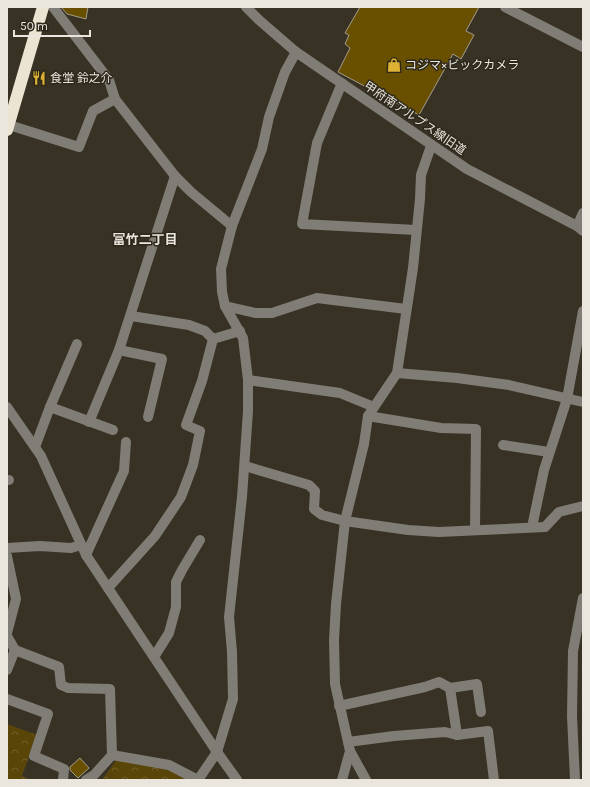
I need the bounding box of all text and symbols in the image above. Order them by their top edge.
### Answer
scale bar [14,12,90,38]
text: 50 m [20,19,48,33]
shop icon: コジマ×ビックカメラ [386,57,402,73]
place label: コジマ×ビックカメラ [405,58,519,72]
restaurant icon: 食堂 鈴之介 [31,70,47,86]
place label: 食堂 鈴之介 [50,71,113,85]
street label: 甲府南アルプス線旧道 [361,79,469,157]
district label: 富竹二丁目 [112,232,178,247]

